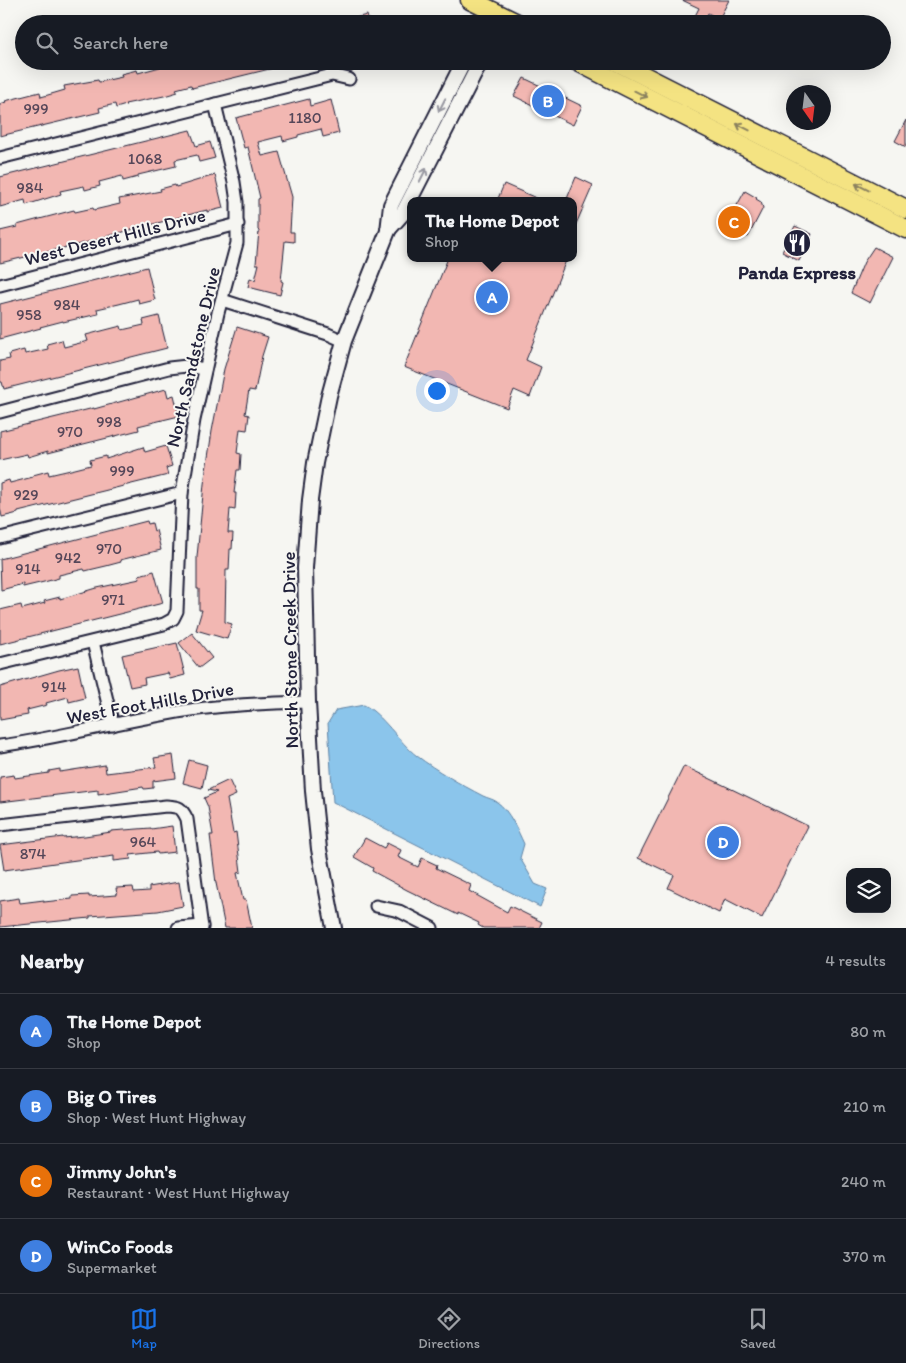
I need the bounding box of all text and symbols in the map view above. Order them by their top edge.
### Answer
search box [15,15,891,70]
icon: search [33,29,61,57]
text: Search here [73,31,168,54]
pin: B [532,82,564,120]
north arrow [786,85,831,130]
one-way arrow [633,90,648,99]
one-way arrow [437,97,446,112]
house number: 999 [23,99,49,118]
house number: 1180 [288,108,322,127]
one-way arrow [736,122,751,131]
house number: 1068 [128,149,162,168]
one-way arrow [419,168,428,183]
house number: 984 [17,178,44,197]
one-way arrow [855,182,870,192]
popup [407,197,577,262]
street label: West Desert Hills Drive [22,203,208,271]
pin: C [718,203,750,241]
text: The Home Depot [425,209,559,232]
restaurant icon: Panda Express [782,228,812,258]
text: Shop [425,232,459,251]
place label: Panda Express [738,261,857,284]
street label: North Sandstone Drive [161,265,225,449]
pin: A [476,278,508,316]
house number: 984 [54,295,81,314]
house number: 958 [16,305,42,324]
your location [424,378,450,404]
house number: 998 [96,412,122,431]
house number: 970 [57,422,83,441]
house number: 999 [109,461,135,480]
house number: 929 [13,485,39,504]
house number: 970 [96,539,122,558]
house number: 942 [55,548,82,567]
street label: North Stone Creek Drive [277,551,303,749]
house number: 914 [15,559,41,578]
house number: 971 [101,590,125,609]
house number: 914 [41,677,67,696]
street label: West Foot Hills Drive [65,677,235,729]
pin: D [707,823,739,861]
house number: 964 [130,832,157,851]
house number: 874 [20,844,47,863]
map controls [846,868,891,913]
button: layers [846,868,891,913]
text: Nearby [20,948,84,973]
text: 4 results [825,951,886,970]
text: The Home Depot [67,1010,201,1033]
text: A [31,1022,41,1041]
text: 80 m [850,1022,886,1041]
text: Shop [67,1033,101,1052]
text: Big O Tires [67,1085,157,1108]
text: B [31,1097,41,1116]
text: 210 m [843,1097,886,1116]
text: Shop · West Hunt Highway [67,1108,246,1127]
text: Jimmy John's [67,1160,177,1183]
text: C [31,1172,41,1191]
text: 240 m [841,1172,886,1191]
text: Restaurant · West Hunt Highway [67,1183,289,1202]
text: WinCo Foods [67,1235,173,1258]
text: D [31,1247,41,1266]
text: 370 m [842,1247,886,1266]
text: Supermarket [67,1258,157,1277]
tab: Map [130,1305,158,1352]
tab: Directions [418,1305,480,1352]
tab: Saved [740,1305,776,1352]

